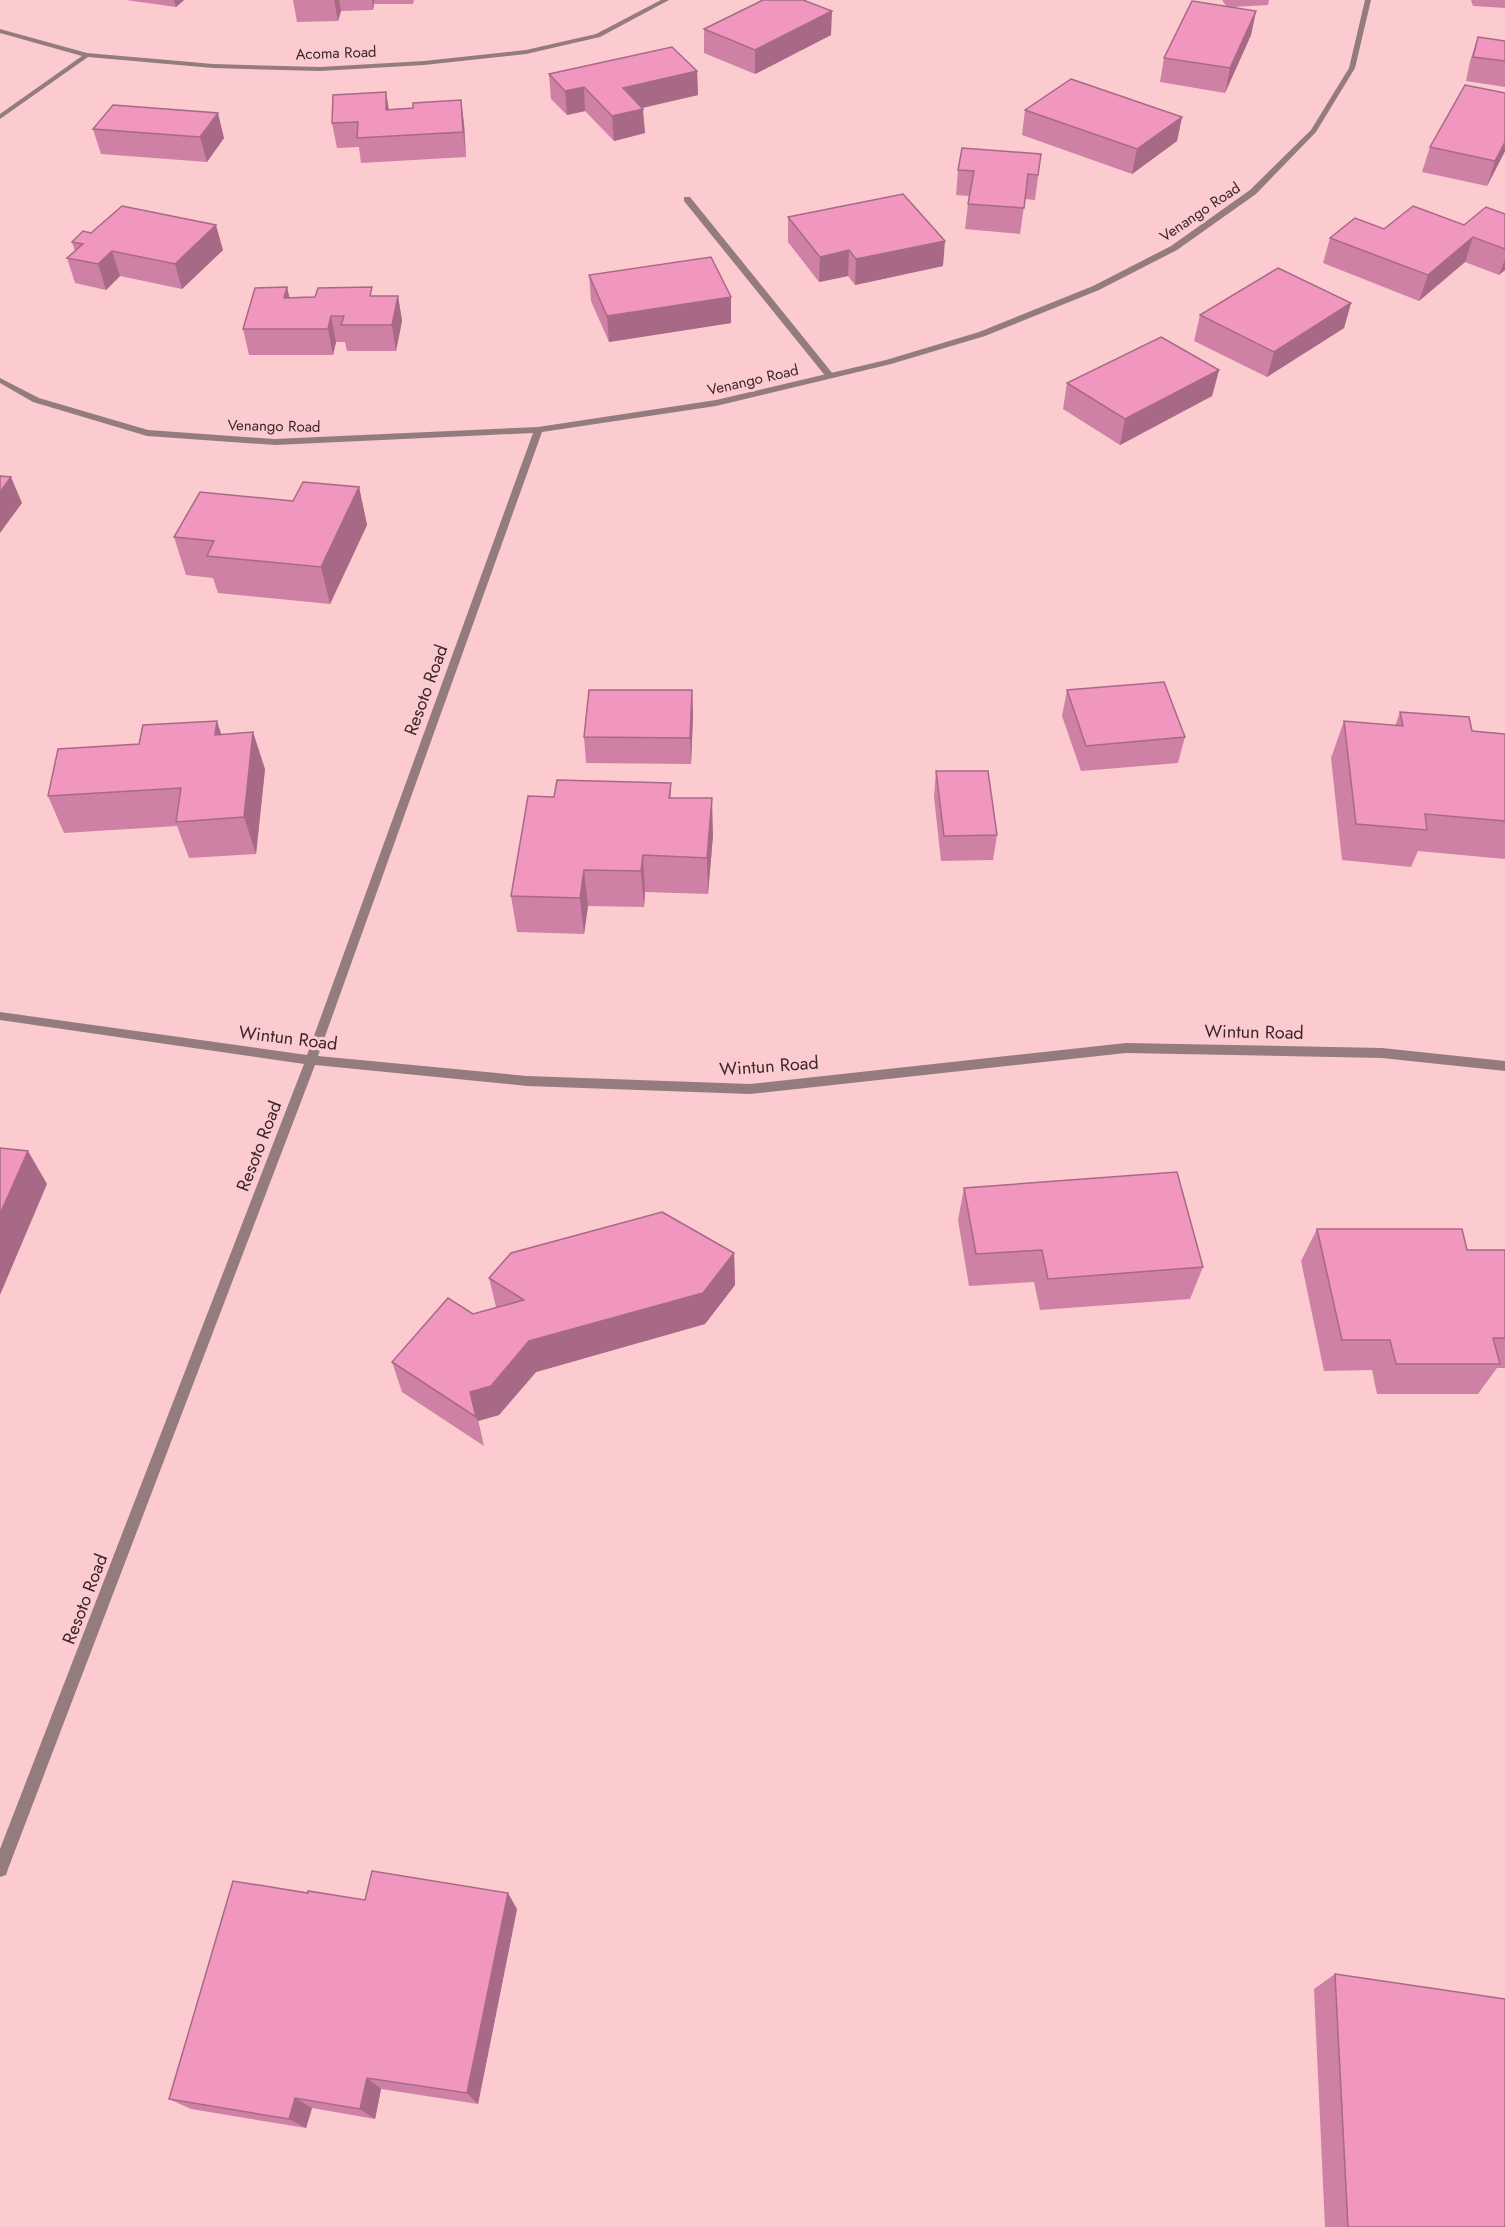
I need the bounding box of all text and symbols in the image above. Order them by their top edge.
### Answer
street label: Acoma Road [295,41,377,65]
street label: Venango Road [1155,177,1245,247]
street label: Venango Road [705,359,801,401]
street label: Venango Road [227,414,321,438]
street label: Resoto Road [398,641,454,739]
street label: Wintun Road [1204,1018,1304,1046]
street label: Wintun Road [237,1019,339,1057]
street label: Wintun Road [719,1050,819,1082]
street label: Resoto Road [230,1097,288,1195]
street label: Resoto Road [56,1550,114,1648]

